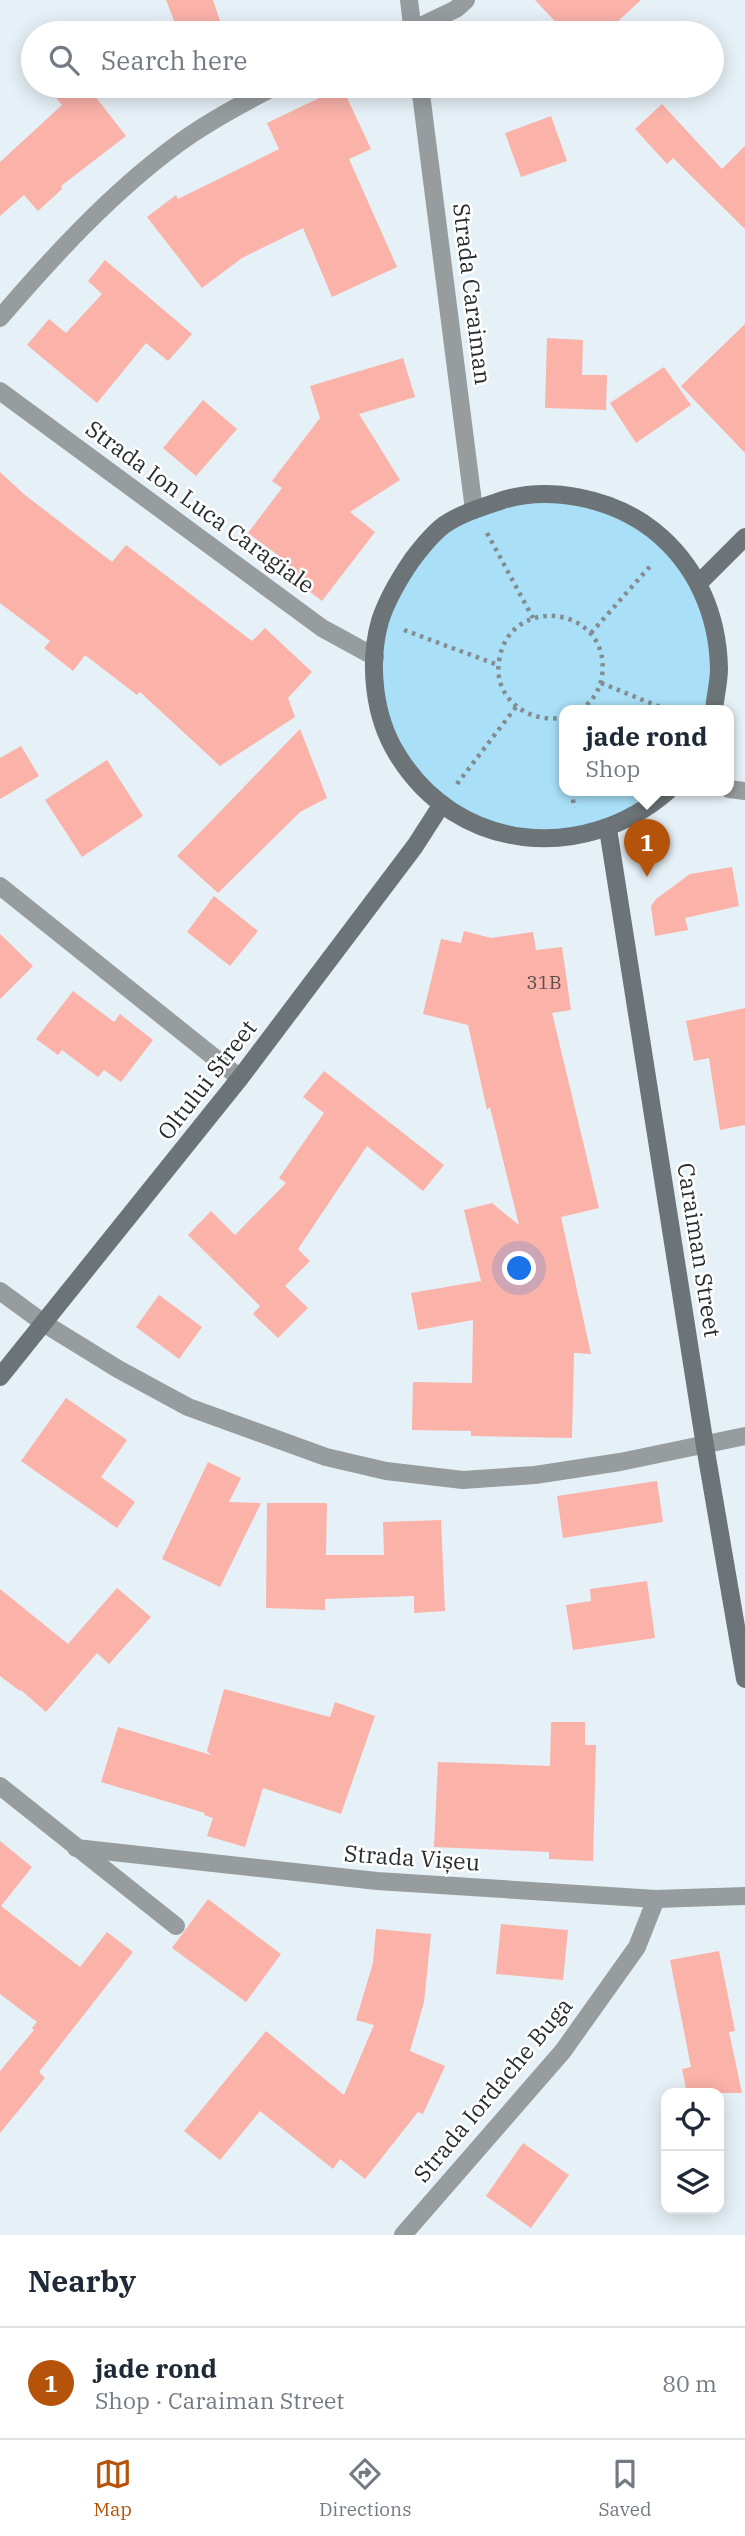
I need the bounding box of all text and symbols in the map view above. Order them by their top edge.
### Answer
search box [21,21,724,98]
icon: search [45,41,83,79]
text: Search here [101,43,247,77]
street label: Strada Caraiman [447,201,499,386]
street label: Strada Ion Luca Caragiale [80,413,321,599]
popup [559,705,734,796]
text: jade rond [586,719,708,753]
text: Shop [586,753,640,783]
pin: 1 [624,819,670,877]
house number: 31B [526,970,562,994]
street label: Oltului Street [150,1013,262,1145]
street label: Caraiman Street [671,1160,729,1339]
your location [502,1251,536,1285]
street label: Strada Vișeu [343,1837,481,1877]
street label: Strada Iordache Buga [406,1991,578,2188]
map controls [661,2088,724,2214]
button: locate [661,2088,724,2151]
button: layers [661,2151,724,2214]
text: Nearby [28,2261,136,2300]
text: jade rond [95,2351,217,2385]
text: 1 [44,2368,58,2398]
text: 80 m [662,2368,717,2398]
text: Shop · Caraiman Street [95,2385,344,2415]
tab: Map [93,2455,132,2521]
tab: Directions [319,2455,412,2521]
tab: Saved [598,2455,652,2521]

